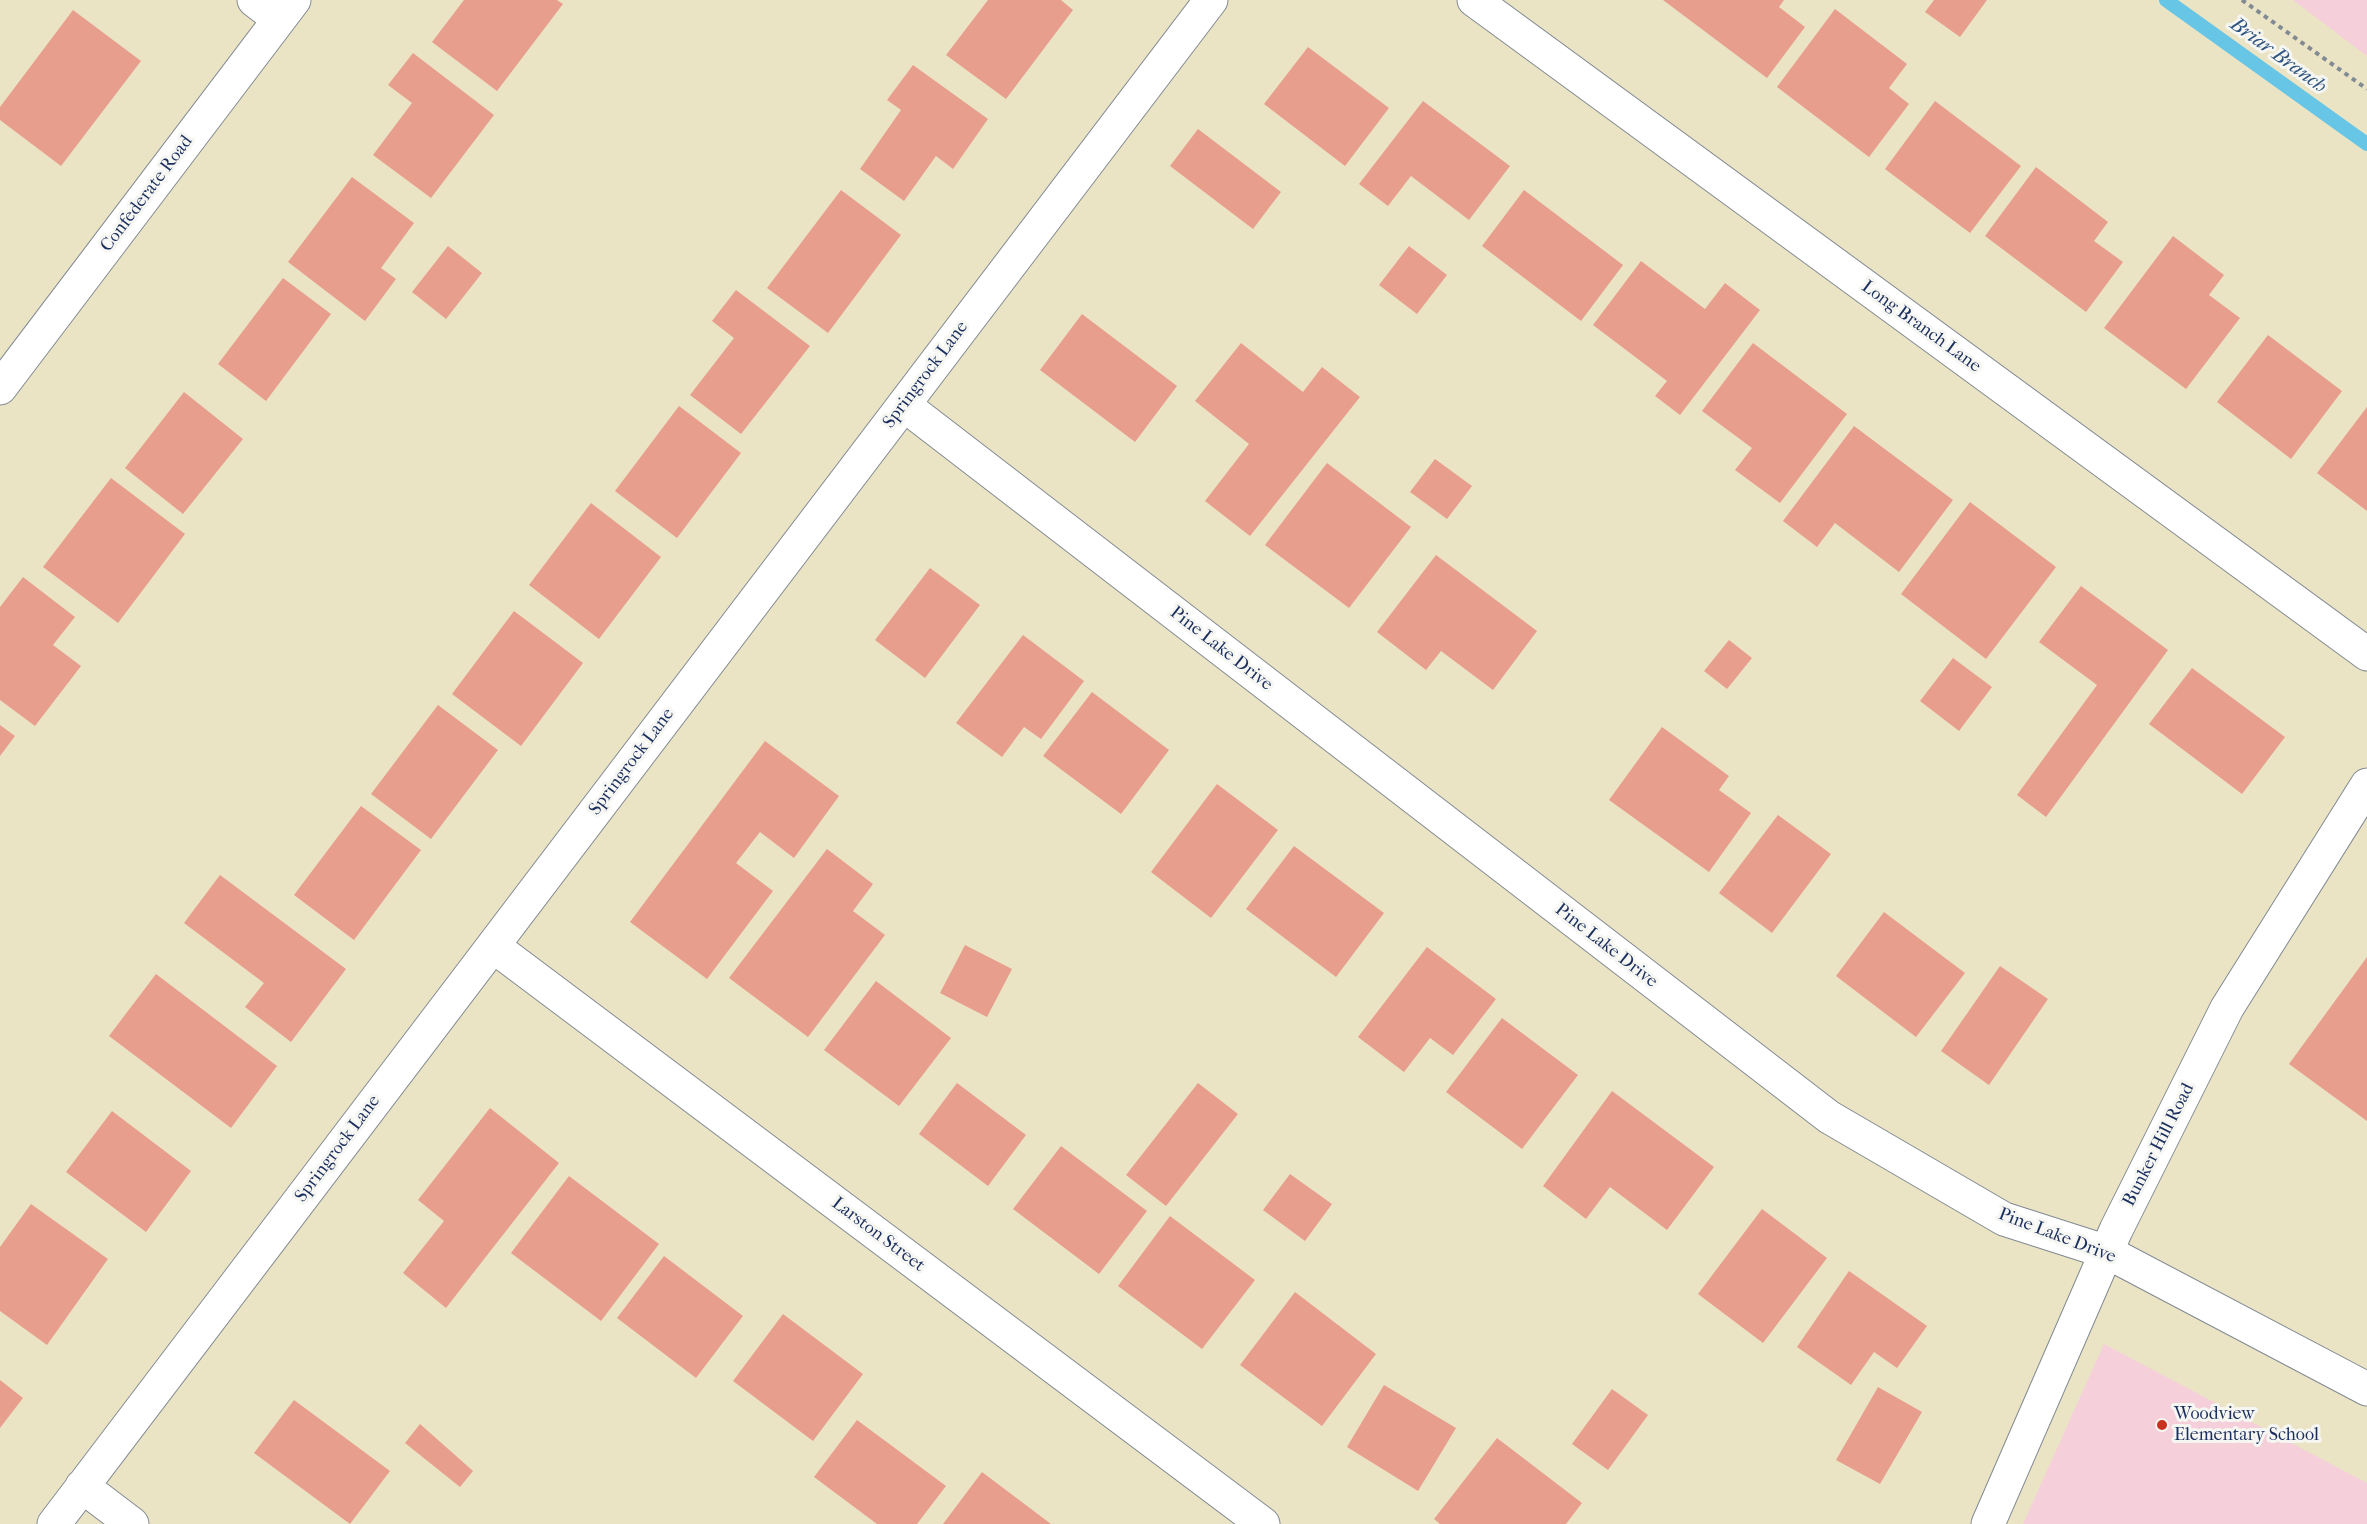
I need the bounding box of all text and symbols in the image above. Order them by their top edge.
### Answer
water label: Briar Branch [2225,13,2331,99]
street label: Confederate Road [96,132,198,256]
street label: Long Branch Lane [1857,276,1985,378]
street label: Springrock Lane [879,317,973,433]
street label: Pine Lake Drive [1165,602,1277,696]
street label: Springrock Lane [585,704,679,820]
street label: Pine Lake Drive [1550,899,1662,993]
street label: Bunker Hill Road [2119,1080,2199,1210]
street label: Springrock Lane [291,1091,385,1207]
street label: Larston Street [827,1193,929,1277]
street label: Pine Lake Drive [1995,1204,2119,1268]
place label: Woodview Elementary School [2174,1404,2319,1446]
marker: Woodview Elementary School [2155,1418,2169,1432]

